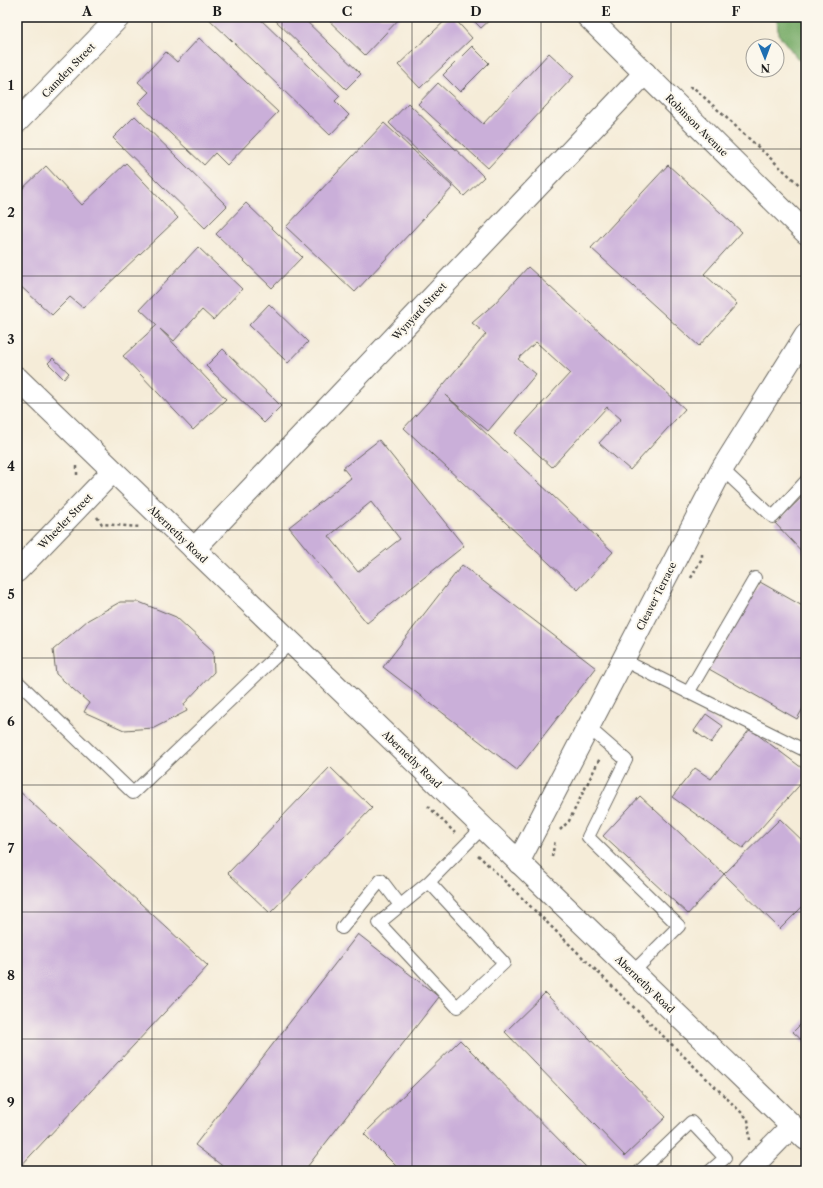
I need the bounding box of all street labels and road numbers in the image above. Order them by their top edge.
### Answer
street label: Camden Street [39,40,98,100]
street label: Robinson Avenue [663,91,731,160]
street label: Wynyard Street [389,280,450,343]
street label: Wheeler Street [35,491,95,553]
street label: Abernethy Road [145,502,210,566]
street label: Cleaver Terrace [634,559,679,633]
street label: Abernethy Road [379,727,444,791]
street label: Abernethy Road [612,952,677,1016]

